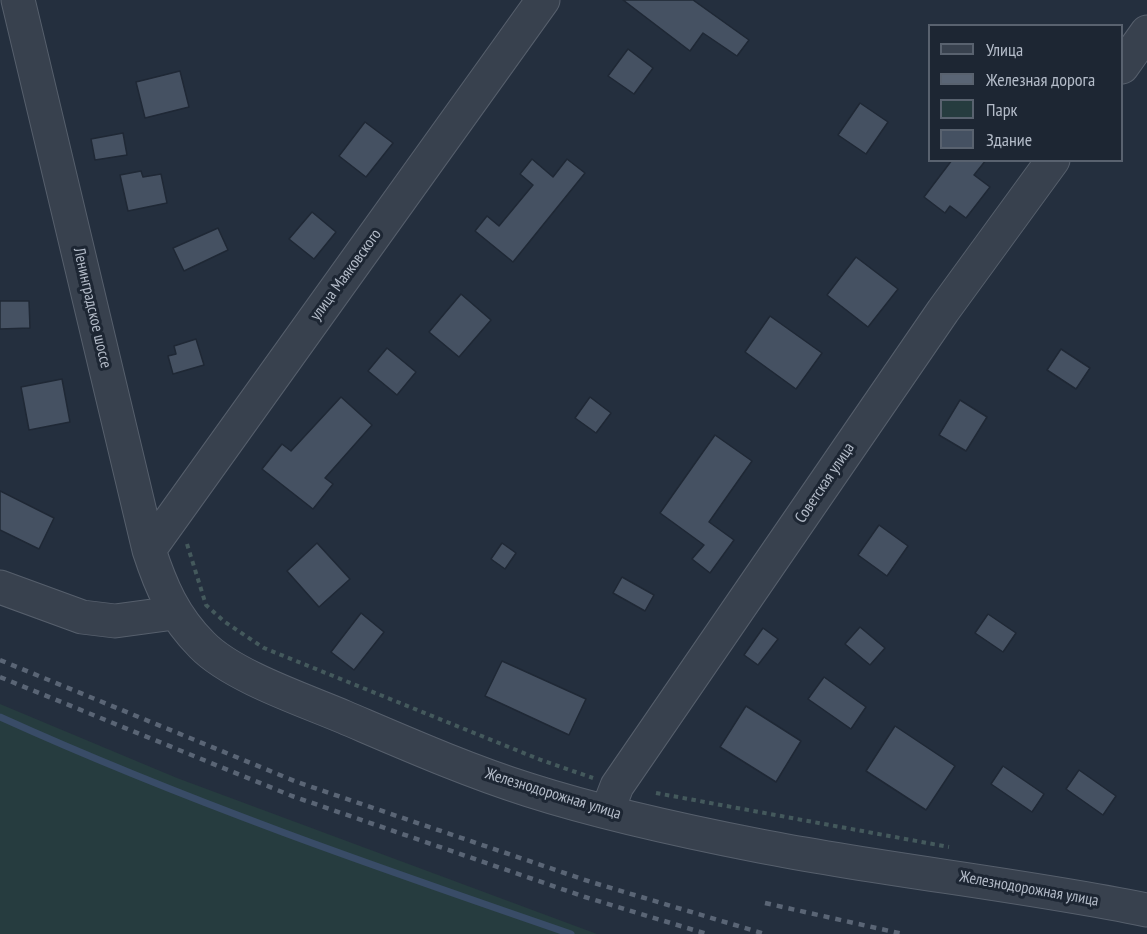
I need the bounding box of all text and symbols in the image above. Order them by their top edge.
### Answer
legend [928,24,1123,162]
text: Улица [986,38,1023,61]
text: Железная дорога [986,68,1095,91]
text: Парк [986,98,1017,121]
text: Здание [986,128,1032,151]
street label: улица Маяковского [306,225,386,325]
street label: Ленинградское шоссе [69,246,115,370]
street label: Советская улица [791,439,859,527]
street label: Железнодорожная улица [483,764,623,824]
street label: Железнодорожная улица [958,867,1100,911]

